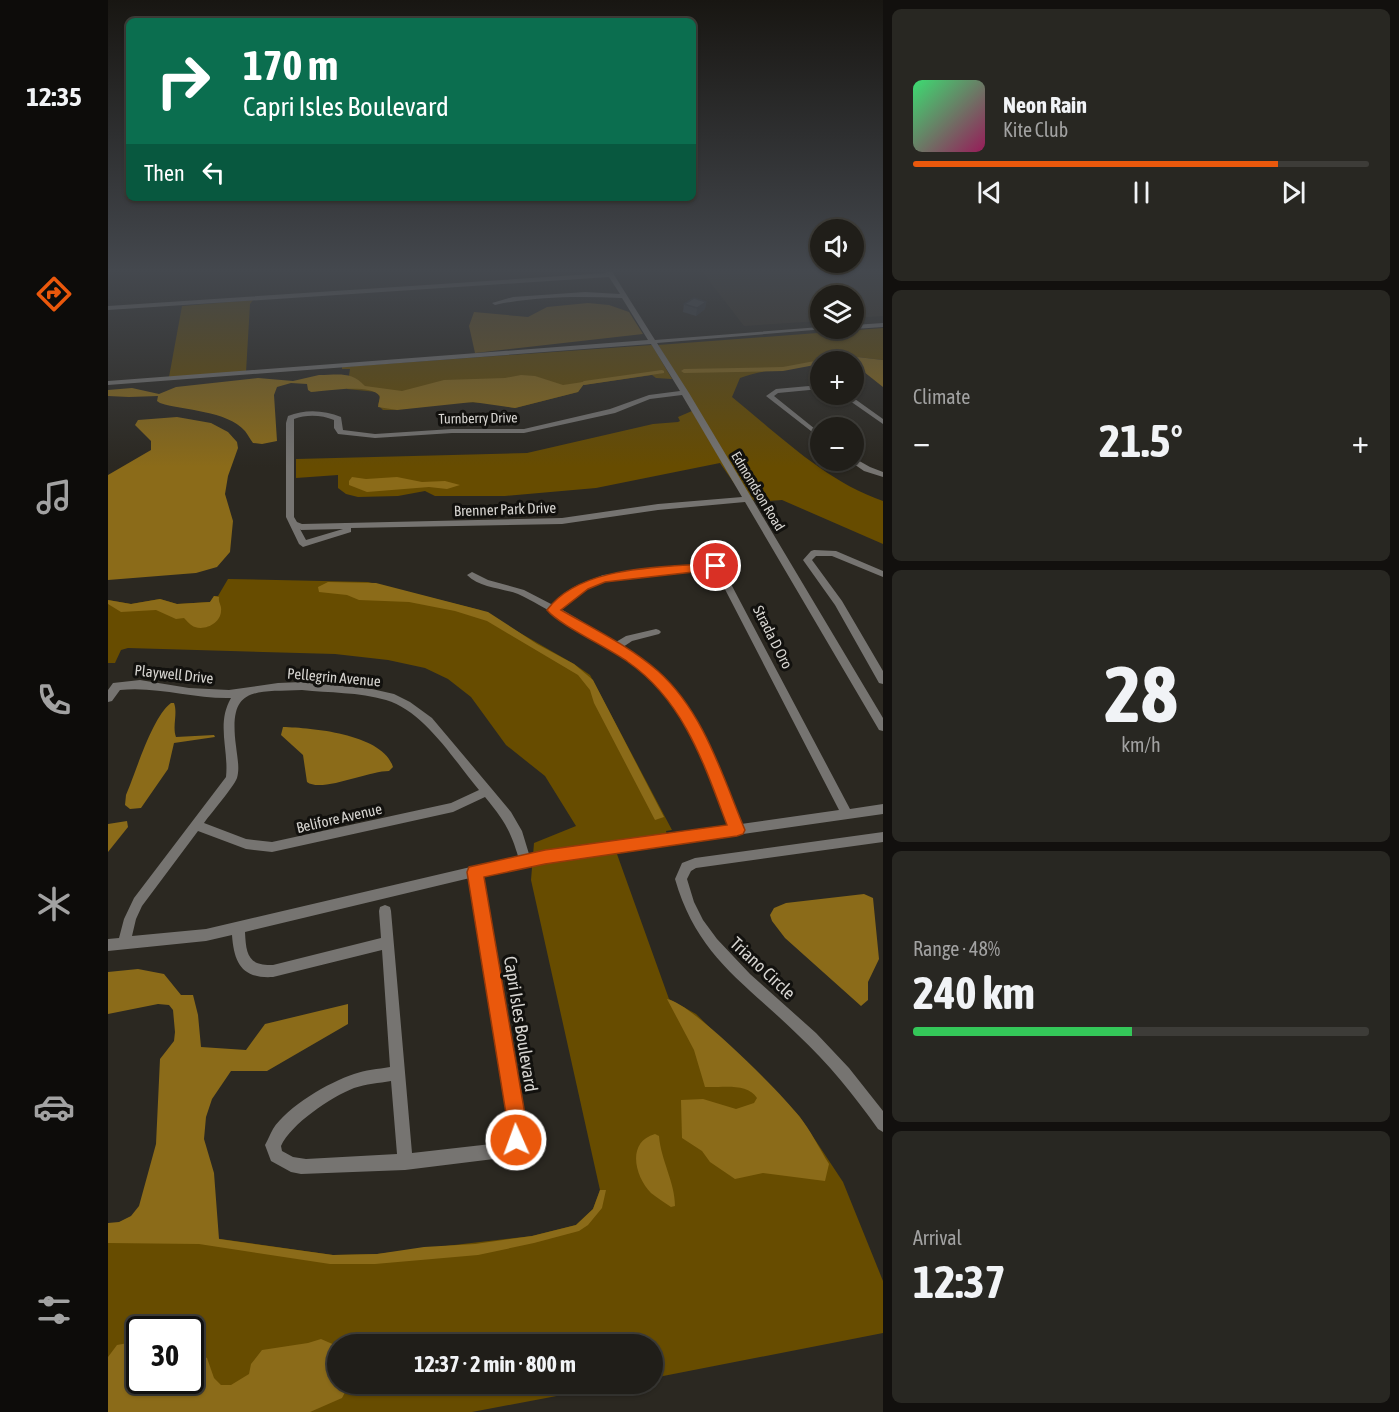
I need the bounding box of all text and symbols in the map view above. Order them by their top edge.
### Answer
text: 170 m [243,41,338,89]
icon: right [144,42,222,120]
text: 12:35 [26,81,82,112]
text: Capri Isles Boulevard [243,91,449,122]
text: Neon Rain [1003,92,1087,118]
text: Kite Club [1003,118,1068,141]
icon: left [197,156,230,189]
text: Then [144,160,185,186]
icon: previous [973,176,1006,209]
icon: pause [1125,176,1158,209]
icon: next [1277,176,1310,209]
map controls [810,219,864,471]
button: sound [810,219,864,273]
icon: directions [33,273,75,315]
button: layers [810,285,864,339]
button: + [810,351,864,405]
text: Climate [913,385,970,408]
street label: Turnberry Drive [438,409,518,427]
text: 21.5° [1099,415,1183,467]
button: − [810,417,864,471]
text: − [913,422,930,460]
text: + [1352,422,1369,460]
street label: Edmondson Road [728,448,788,534]
icon: music [33,476,75,518]
street label: Brenner Park Drive [454,499,557,519]
pin [690,540,741,591]
icon: arrive [699,549,732,582]
street label: Strada D Oro [750,603,796,671]
text: 28 [1104,649,1178,739]
street label: Playwell Drive [134,661,214,687]
street label: Pellegrin Avenue [287,664,382,690]
icon: phone [33,679,75,721]
text: km/h [1121,733,1161,756]
street label: Belifore Avenue [295,800,384,836]
icon: climate [33,883,75,925]
street label: Triano Circle [726,933,800,1003]
text: Range · 48% [913,937,1000,960]
street label: Capri Isles Boulevard [500,955,542,1093]
text: 240 km [913,967,1035,1019]
icon: car [33,1086,75,1128]
position arrow [484,1108,548,1172]
text: Arrival [913,1226,962,1249]
text: 12:37 [913,1256,1006,1308]
icon: filters [33,1289,75,1331]
speed limit sign: 30 [126,1316,204,1394]
text: 12:37 · 2 min · 800 m [414,1351,576,1377]

